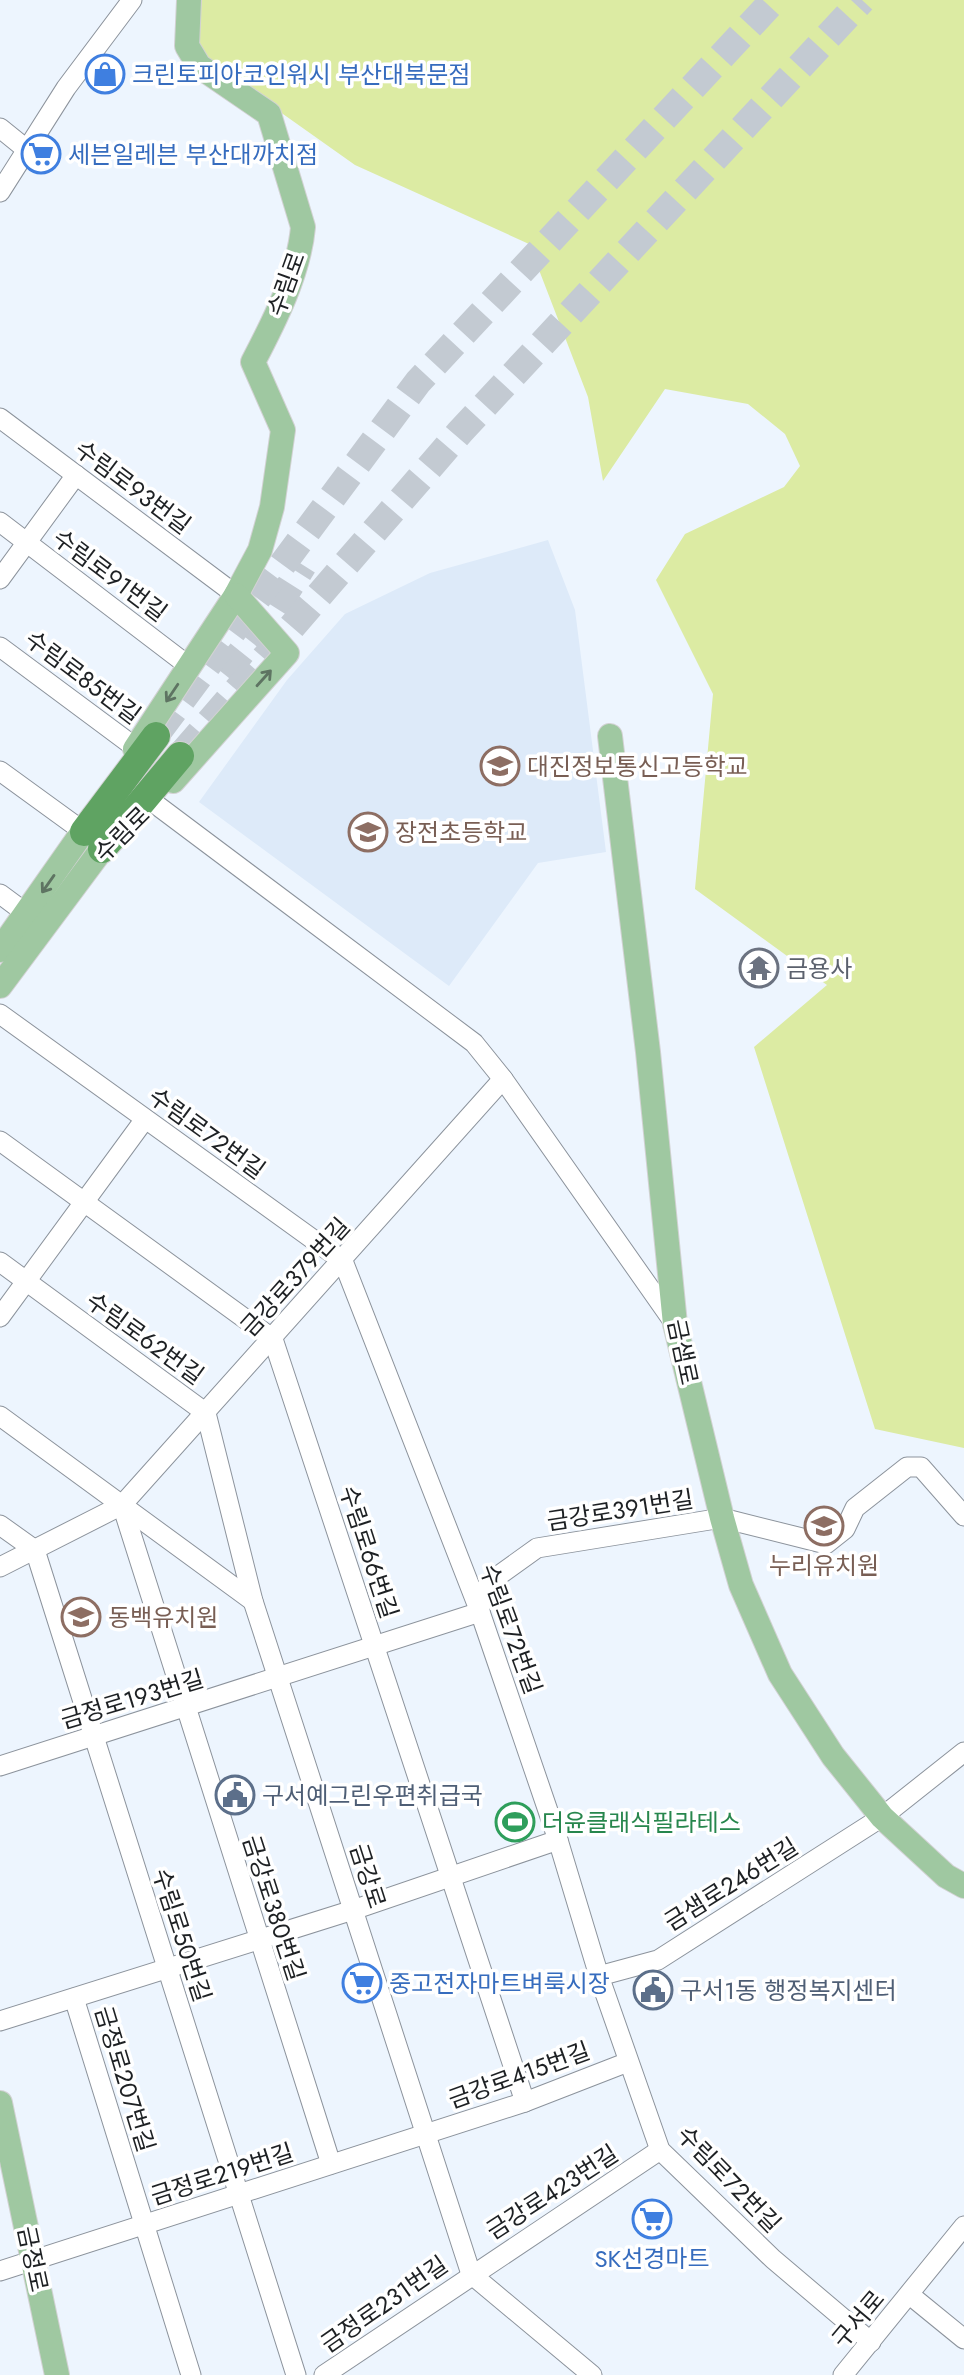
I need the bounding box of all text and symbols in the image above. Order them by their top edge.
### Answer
shop icon: 크린토피아코인워시 부산대북문점 [84,53,126,95]
place label: 크린토피아코인워시 부산대북문점 [132,57,470,92]
supermarket icon: 세븐일레븐 부산대까치점 [20,133,62,175]
place label: 세븐일레븐 부산대까치점 [68,137,318,172]
street label: 수림로 [258,247,314,321]
street label: 수림로93번길 [68,432,198,542]
street label: 수림로91번길 [46,520,174,630]
street label: 수림로85번길 [18,622,148,732]
one-way arrow [256,670,272,688]
one-way arrow [165,683,179,703]
school or university icon: 대진정보통신고등학교 [479,745,521,787]
place label: 대진정보통신고등학교 [527,749,748,784]
street label: 수림로 [86,798,158,870]
school or university icon: 장전초등학교 [347,811,389,853]
place label: 장전초등학교 [395,815,527,850]
one-way arrow [41,874,55,893]
temple icon: 금용사 [738,947,780,989]
place label: 금용사 [786,951,852,986]
street label: 수림로72번길 [141,1079,273,1187]
street label: 금강로379번길 [232,1210,358,1344]
street label: 수림로62번길 [79,1283,211,1393]
street label: 금샘로 [659,1316,707,1388]
street label: 수림로66번길 [331,1481,407,1623]
street label: 금강로391번길 [544,1481,696,1539]
school or university icon: 누리유치원 [803,1505,845,1547]
place label: 누리유치원 [769,1548,879,1583]
street label: 수림로72번길 [471,1559,551,1699]
school or university icon: 동백유치원 [60,1596,102,1638]
place label: 동백유치원 [108,1600,218,1635]
street label: 금정로193번길 [56,1661,208,1737]
public building icon: 구서예그린우편취급국 [214,1774,256,1816]
place label: 구서예그린우편취급국 [262,1778,483,1813]
sports icon: 더윤클래식필라테스 [494,1801,536,1843]
place label: 더윤클래식필라테스 [542,1805,741,1840]
street label: 금샘로246번길 [657,1829,805,1939]
street label: 금강로380번길 [234,1831,314,1985]
street label: 금강로 [341,1839,395,1913]
street label: 수림로50번길 [144,1864,220,2006]
supermarket icon: 중고전자마트벼룩시장 [341,1962,383,2004]
place label: 중고전자마트벼룩시장 [389,1966,610,2001]
public building icon: 구서1동 행정복지센터 [632,1969,674,2011]
place label: 구서1동 행정복지센터 [680,1973,897,2008]
street label: 금정로207번길 [86,2002,164,2156]
street label: 금강로415번길 [443,2033,595,2117]
street label: 수림로72번길 [669,2118,789,2240]
street label: 금정로219번길 [146,2134,298,2214]
street label: 금강로423번길 [479,2136,625,2248]
supermarket icon: SK선경마트 [631,2198,673,2240]
street label: 금정로 [9,2223,57,2295]
place label: SK선경마트 [594,2241,710,2276]
street label: 금정로231번길 [313,2247,455,2361]
street label: 구서로 [823,2282,893,2356]

